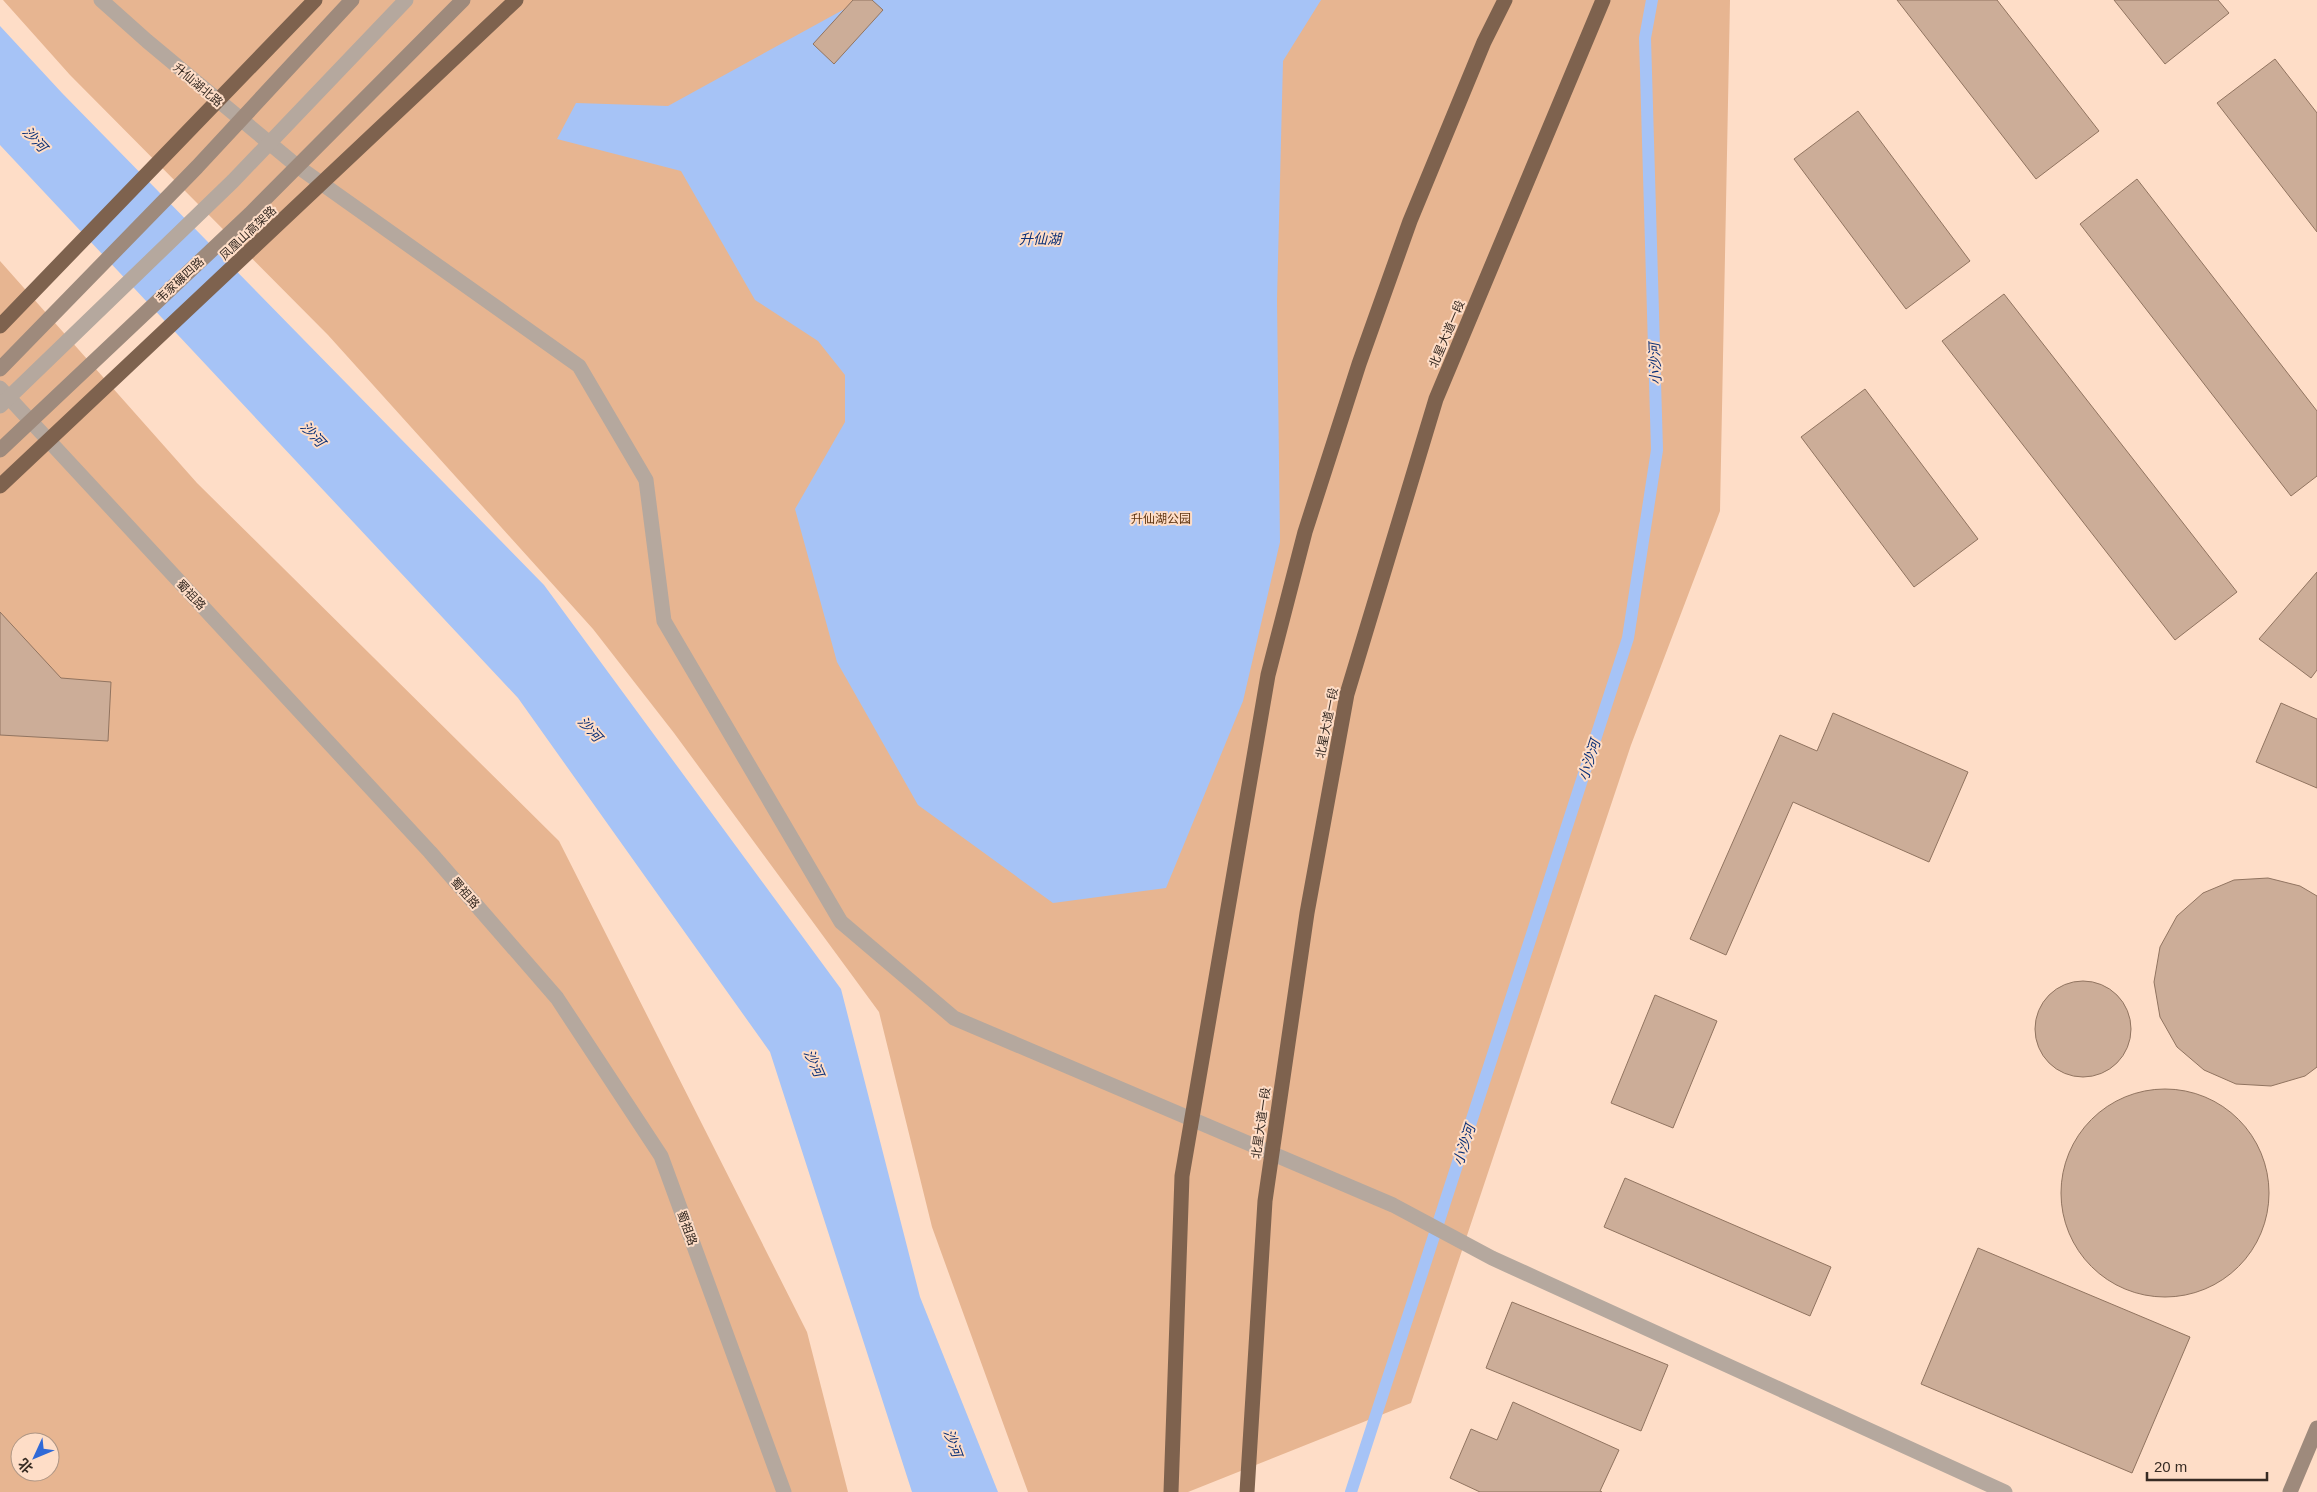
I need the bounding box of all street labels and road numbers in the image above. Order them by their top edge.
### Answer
street label: 升仙湖北路 [171,60,225,110]
street label: 凤凰山高架路 [217,203,279,263]
street label: 韦家碾四路 [153,254,207,306]
street label: 北星大道一段 [1426,298,1468,370]
street label: 蜀祖路 [174,577,208,613]
street label: 北星大道一段 [1313,686,1341,760]
street label: 蜀祖路 [448,875,482,911]
street label: 北星大道一段 [1249,1086,1273,1160]
street label: 蜀祖路 [674,1209,700,1247]

